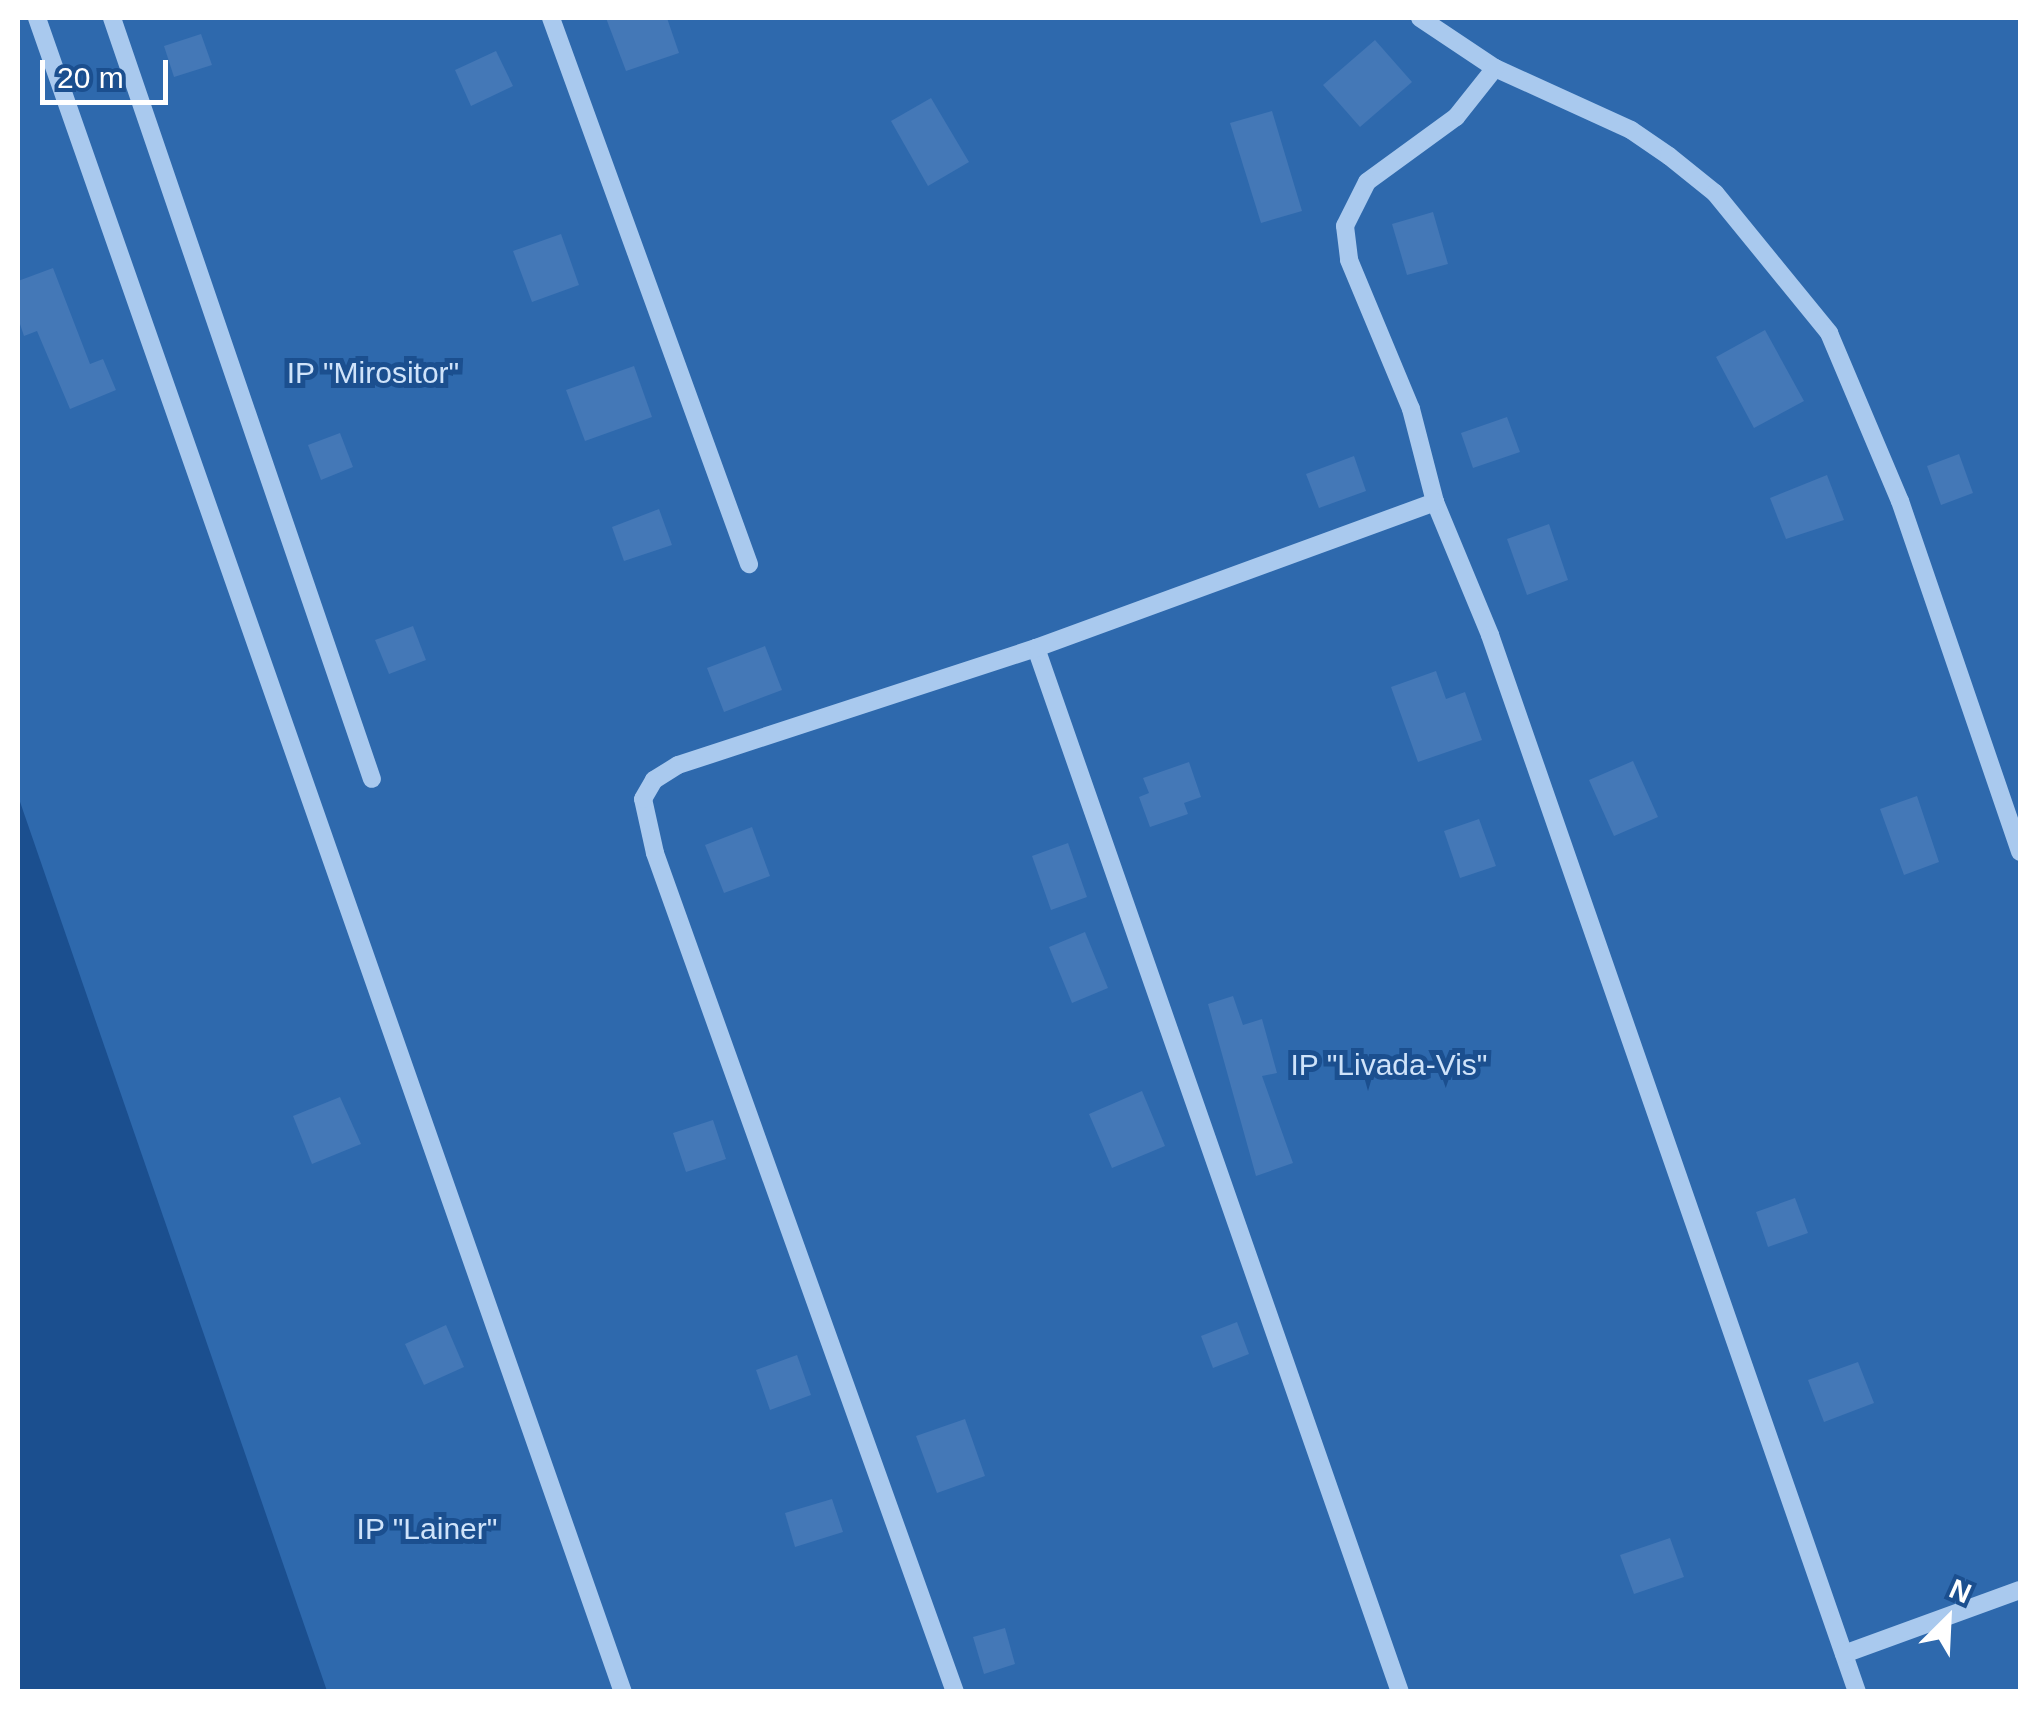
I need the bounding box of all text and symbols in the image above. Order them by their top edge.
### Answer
scale bar [45,40,172,102]
text: 20 m [57,61,124,94]
park label: IP "Mirositor" [287,355,459,391]
park label: IP "Livada-Vis" [1290,1047,1488,1083]
park label: IP "Lainer" [356,1511,498,1547]
north arrow [1898,1569,1998,1669]
text: N [1945,1573,1976,1609]

